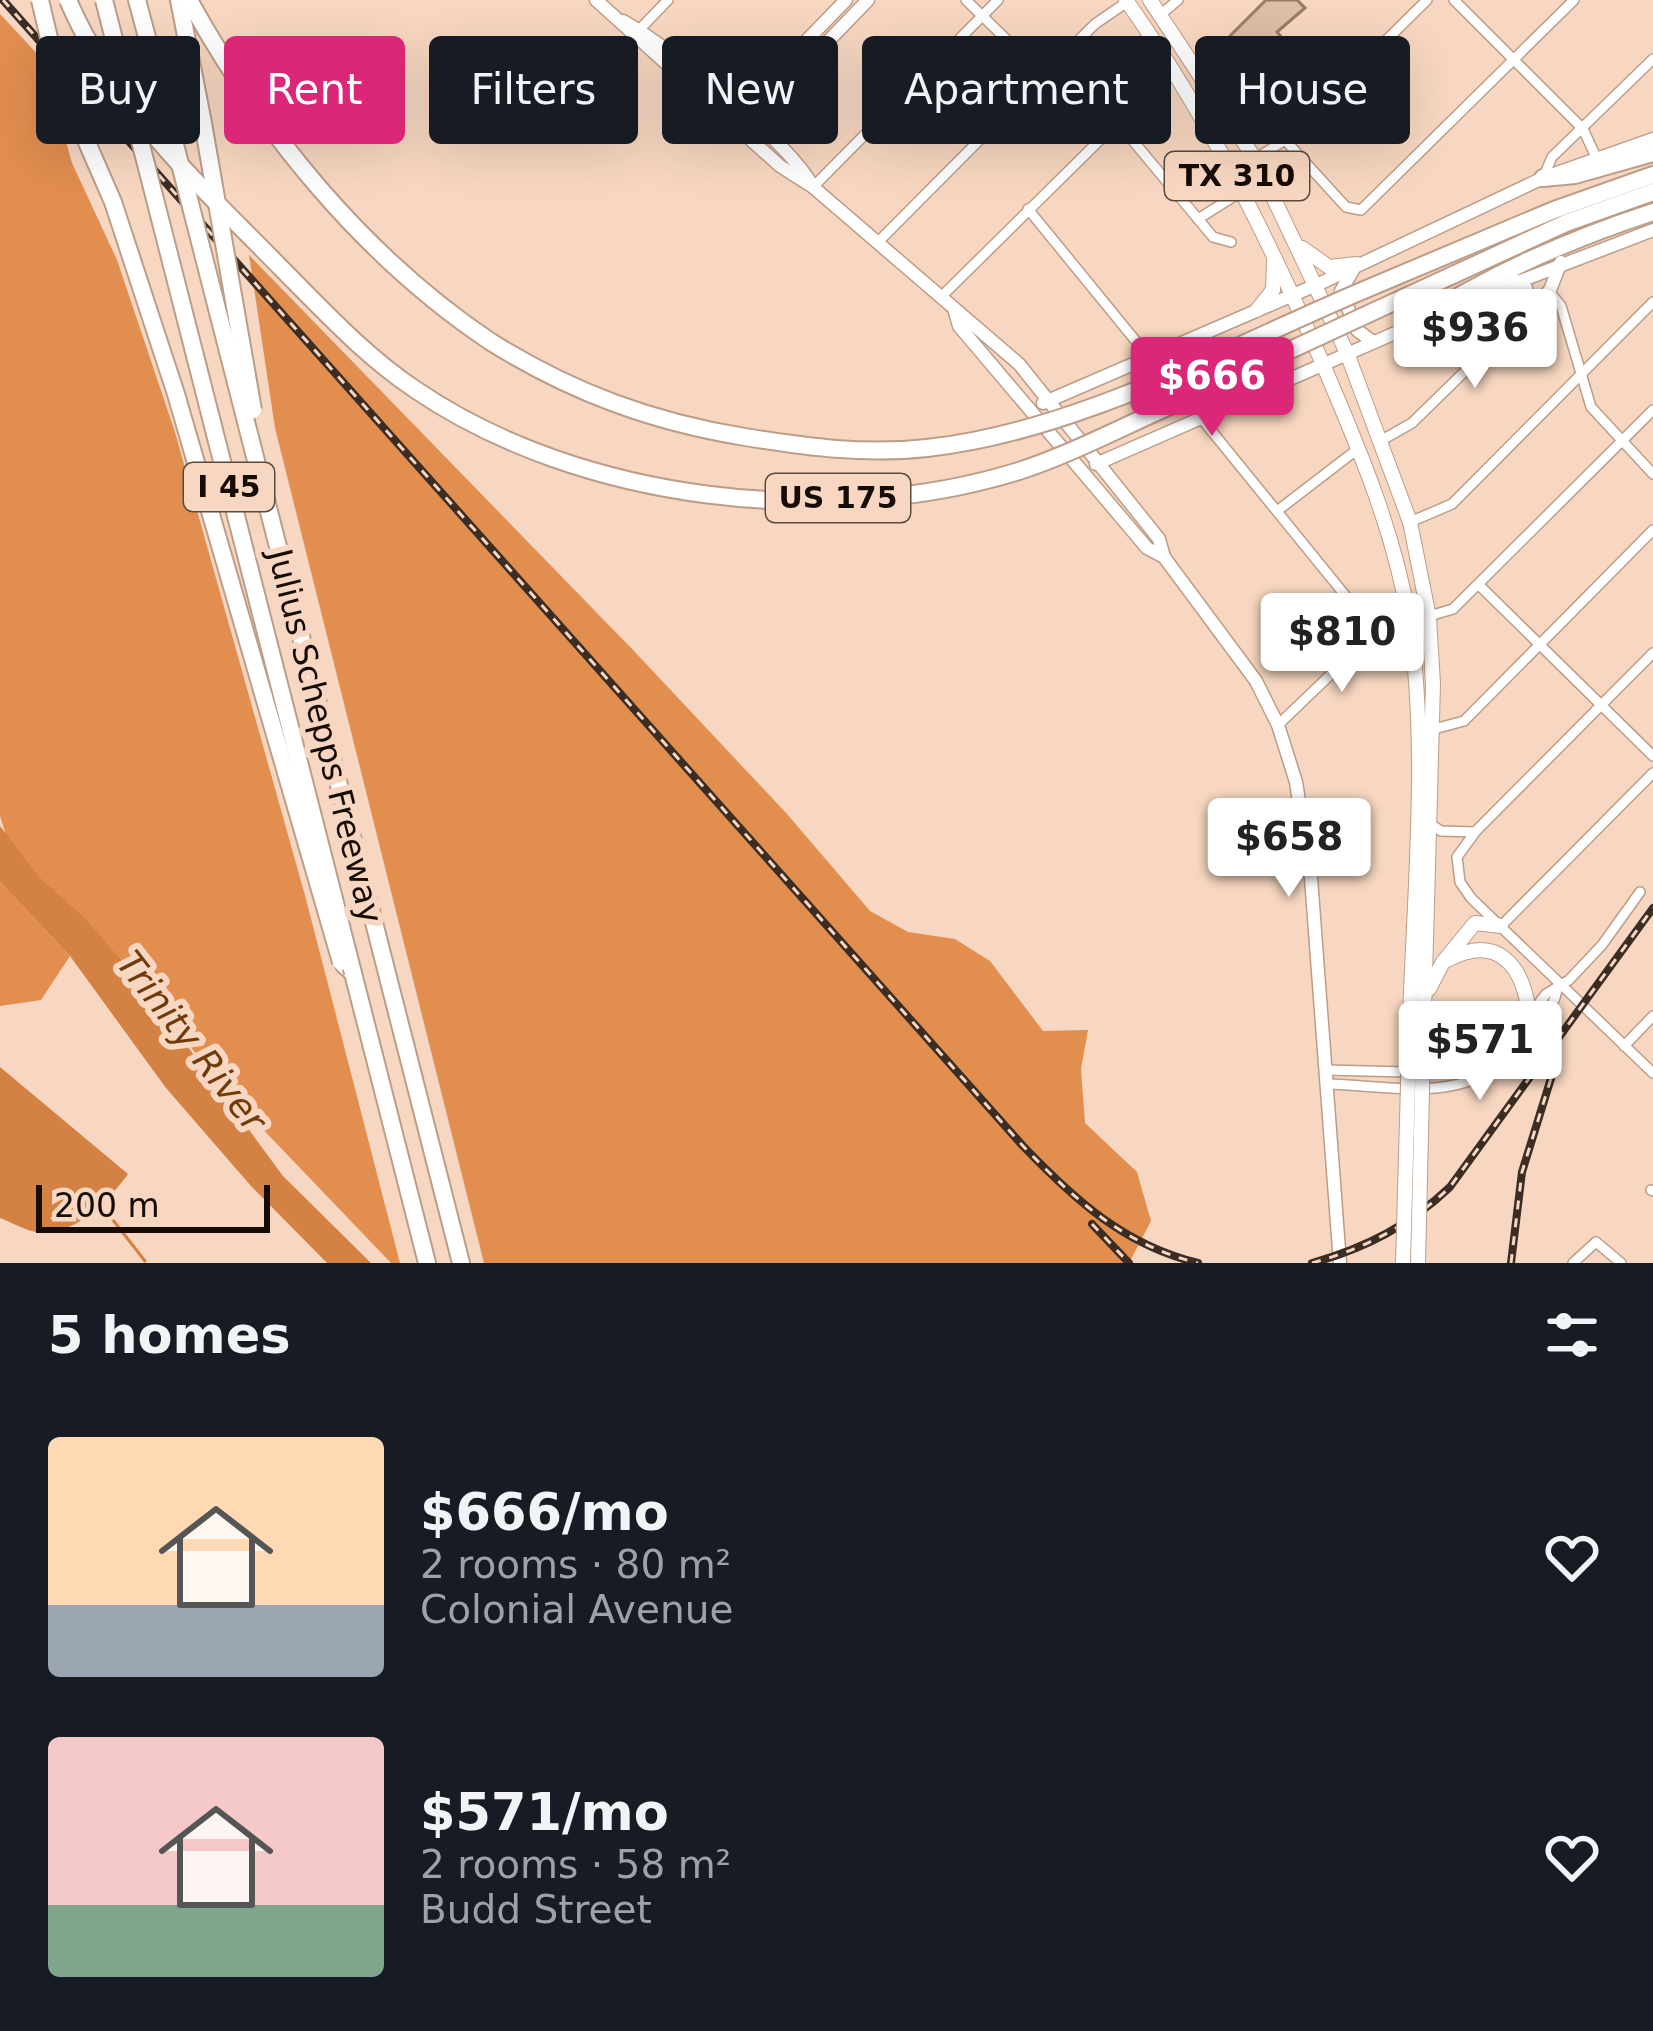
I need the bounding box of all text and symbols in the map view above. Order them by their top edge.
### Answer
chip: Buy [36,36,200,144]
chip: Rent [224,36,405,144]
chip: Filters [429,36,638,144]
chip: New [662,36,838,144]
chip: Apartment [862,36,1171,144]
chip: House [1195,36,1410,144]
road number: TX 310 [1165,152,1309,200]
pin: $936 [1404,289,1546,391]
text: $936 [1421,305,1529,350]
pin: $666 [1141,337,1283,439]
text: $666 [1158,353,1266,398]
road number: I 45 [184,463,274,511]
road number: US 175 [766,474,910,522]
street label: Julius Schepps Freeway [260,543,391,927]
pin: $810 [1271,593,1413,695]
text: $810 [1288,609,1396,654]
pin: $658 [1218,798,1360,900]
text: $658 [1235,814,1343,859]
water label: Trinity River [109,943,276,1141]
pin: $571 [1409,1001,1551,1103]
text: $571 [1426,1017,1534,1062]
scale bar [36,1179,270,1232]
text: 200 m [54,1186,160,1225]
icon: filters [1539,1302,1605,1368]
text: 5 homes [48,1306,291,1365]
text: $666/mo [420,1483,669,1542]
icon: home [144,1485,288,1629]
icon: heart [1539,1524,1605,1590]
text: 2 rooms · 80 m² [420,1542,731,1587]
text: Colonial Avenue [420,1587,733,1632]
text: $571/mo [420,1783,669,1842]
icon: home [144,1785,288,1929]
icon: heart [1539,1824,1605,1890]
text: 2 rooms · 58 m² [420,1842,731,1887]
text: Budd Street [420,1887,652,1932]

